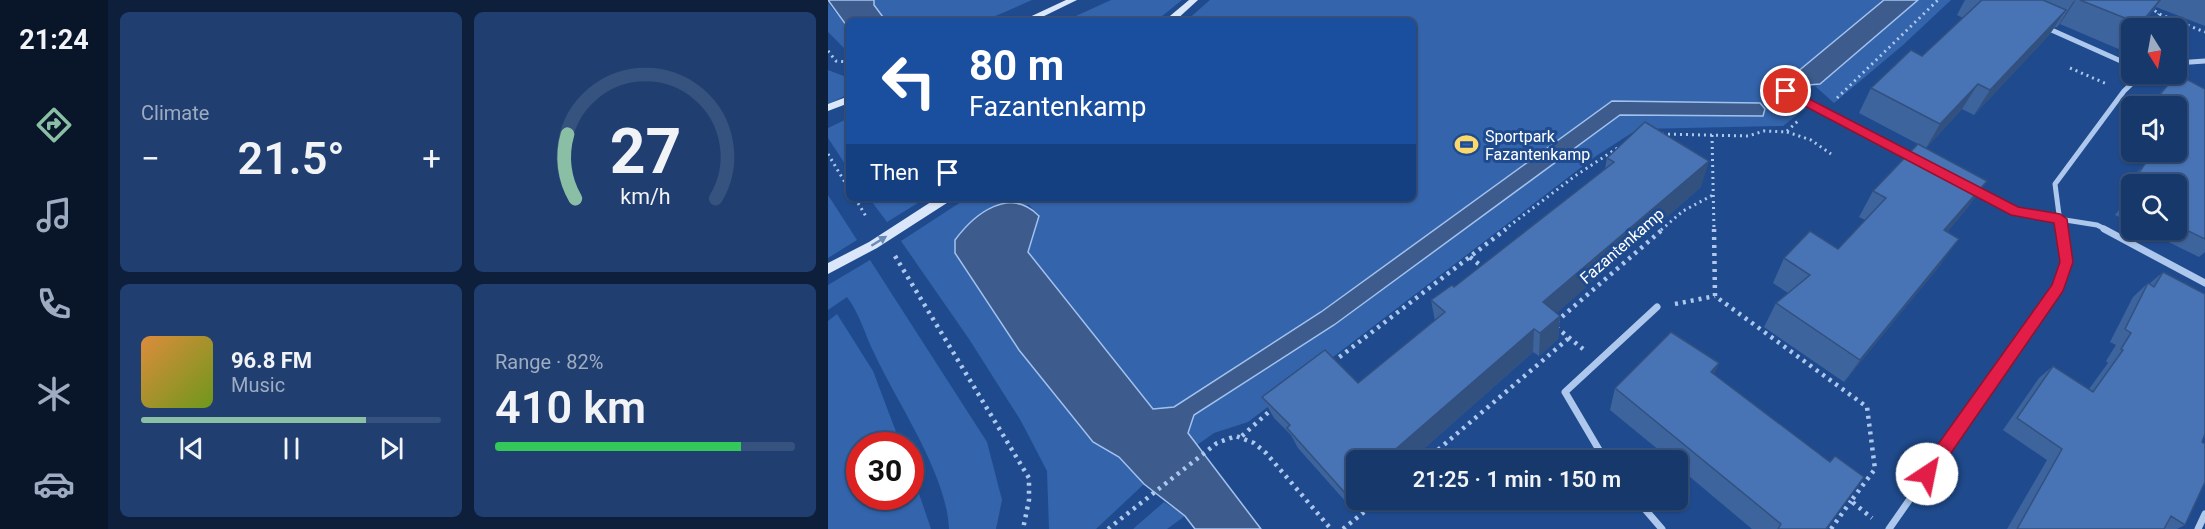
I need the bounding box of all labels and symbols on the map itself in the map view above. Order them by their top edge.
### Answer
north arrow [2121,18,2187,84]
pin [1760,65,1811,116]
place label: Sportpark Fazantenkamp [1485,127,1590,164]
sports icon: Sportpark Fazantenkamp [1454,132,1480,158]
street label: Fazantenkamp [1576,204,1668,288]
one-way arrow [871,235,887,246]
speed limit sign: 30 [846,432,924,510]
position arrow [1895,442,1959,506]

